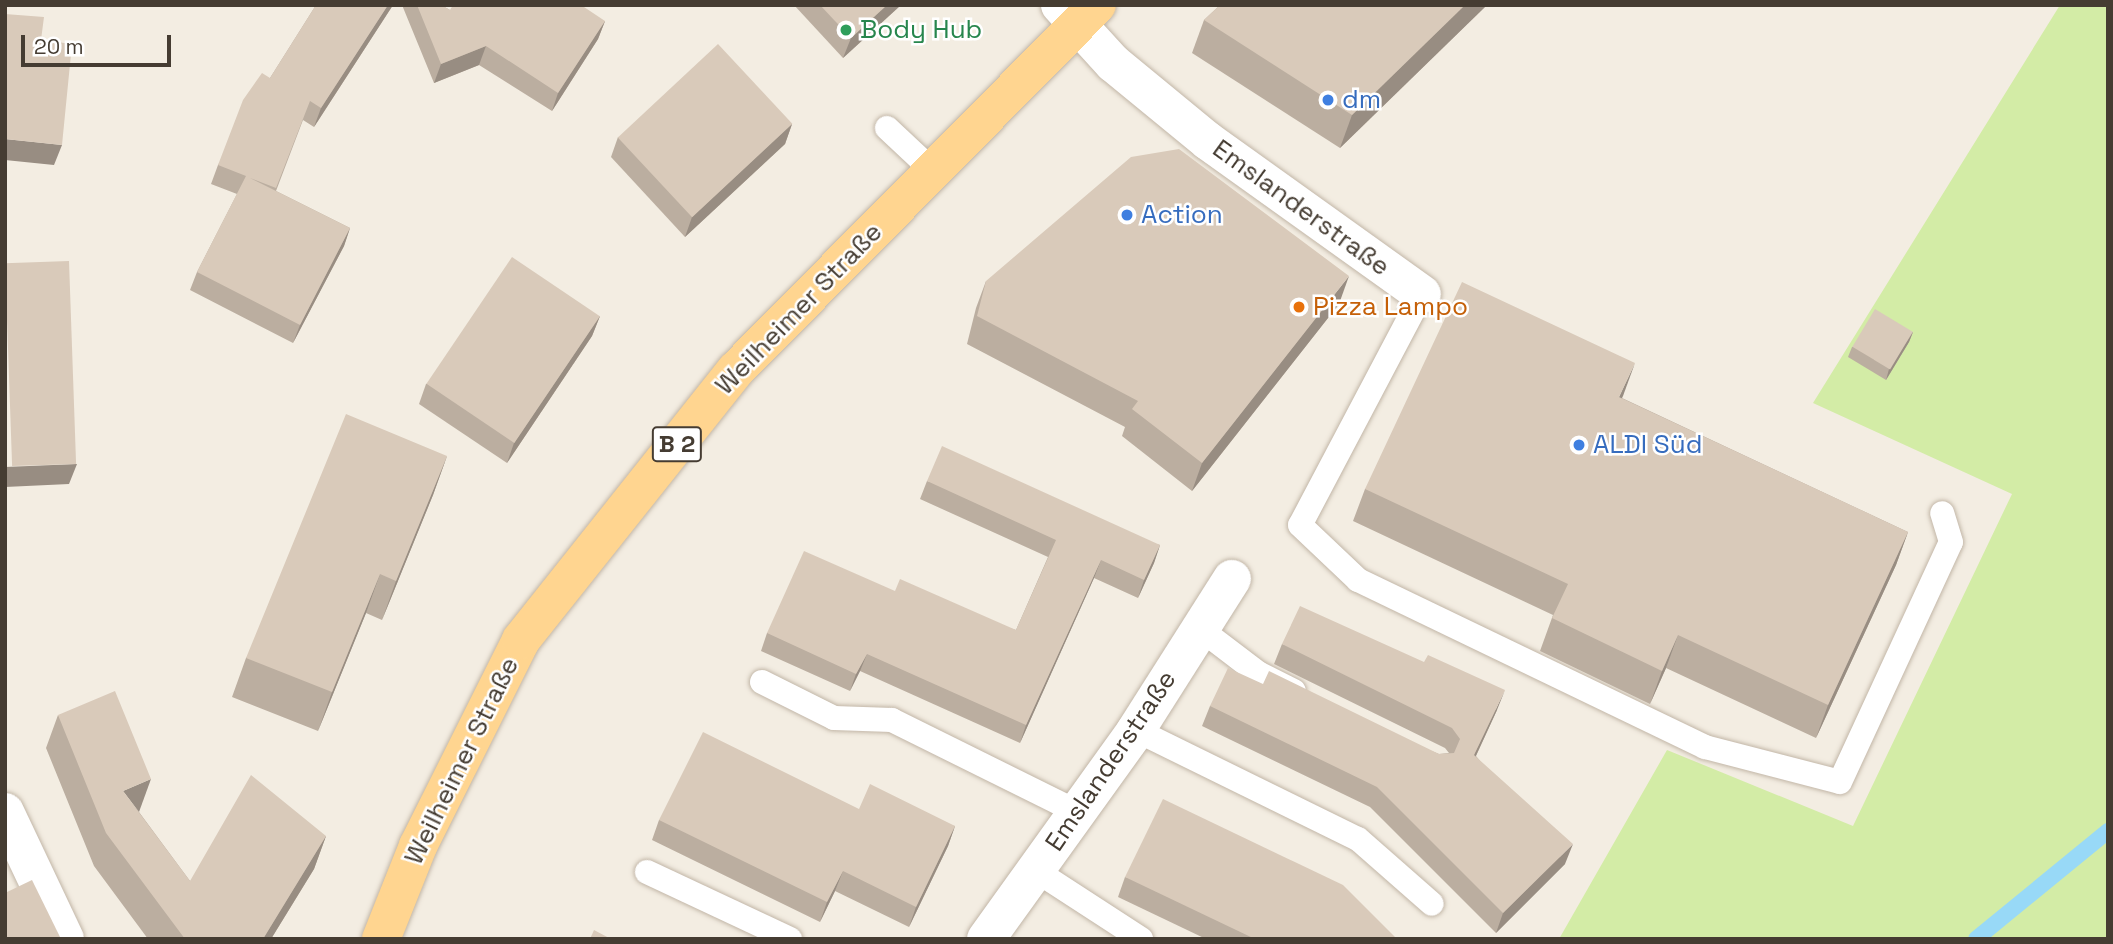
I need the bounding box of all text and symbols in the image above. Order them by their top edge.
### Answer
place label: Body Hub [860,14,982,46]
scale bar [24,21,175,65]
marker: Body Hub [838,22,854,38]
text: 20 m [34,33,84,60]
place label: dm [1342,84,1381,116]
marker: dm [1320,92,1336,108]
street label: Emslanderstraße [1206,133,1396,283]
place label: Action [1141,199,1223,231]
marker: Action [1119,207,1135,223]
street label: Weilheimer Straße [709,217,889,401]
place label: Pizza Lampo [1313,291,1468,323]
marker: Pizza Lampo [1291,299,1307,315]
road number: B 2 [651,424,703,464]
place label: ALDI Süd [1593,429,1702,461]
marker: ALDI Süd [1571,437,1587,453]
street label: Weilheimer Straße [398,652,526,870]
street label: Emslanderstraße [1039,665,1183,857]

